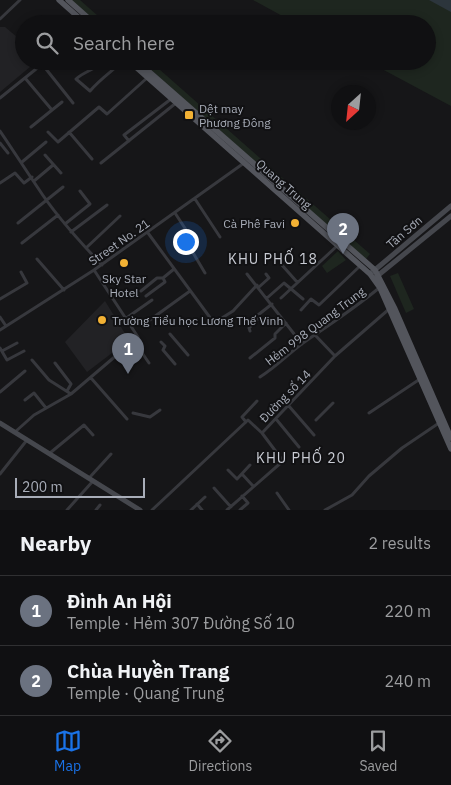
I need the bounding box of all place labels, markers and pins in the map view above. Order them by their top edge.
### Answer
place label: Dệt may Phương Đông [199,101,271,130]
marker: Dệt may Phương Đông [183,109,195,121]
pin: 2 [327,213,359,254]
place label: Cà Phê Favi [223,216,285,231]
marker: Cà Phê Favi [289,217,301,229]
marker: Sky Star Hotel [118,257,130,269]
place label: Sky Star Hotel [102,271,147,300]
place label: Trường Tiểu học Lương Thế Vinh [112,313,283,328]
marker: Trường Tiểu học Lương Thế Vinh [96,314,108,326]
pin: 1 [112,333,144,374]

